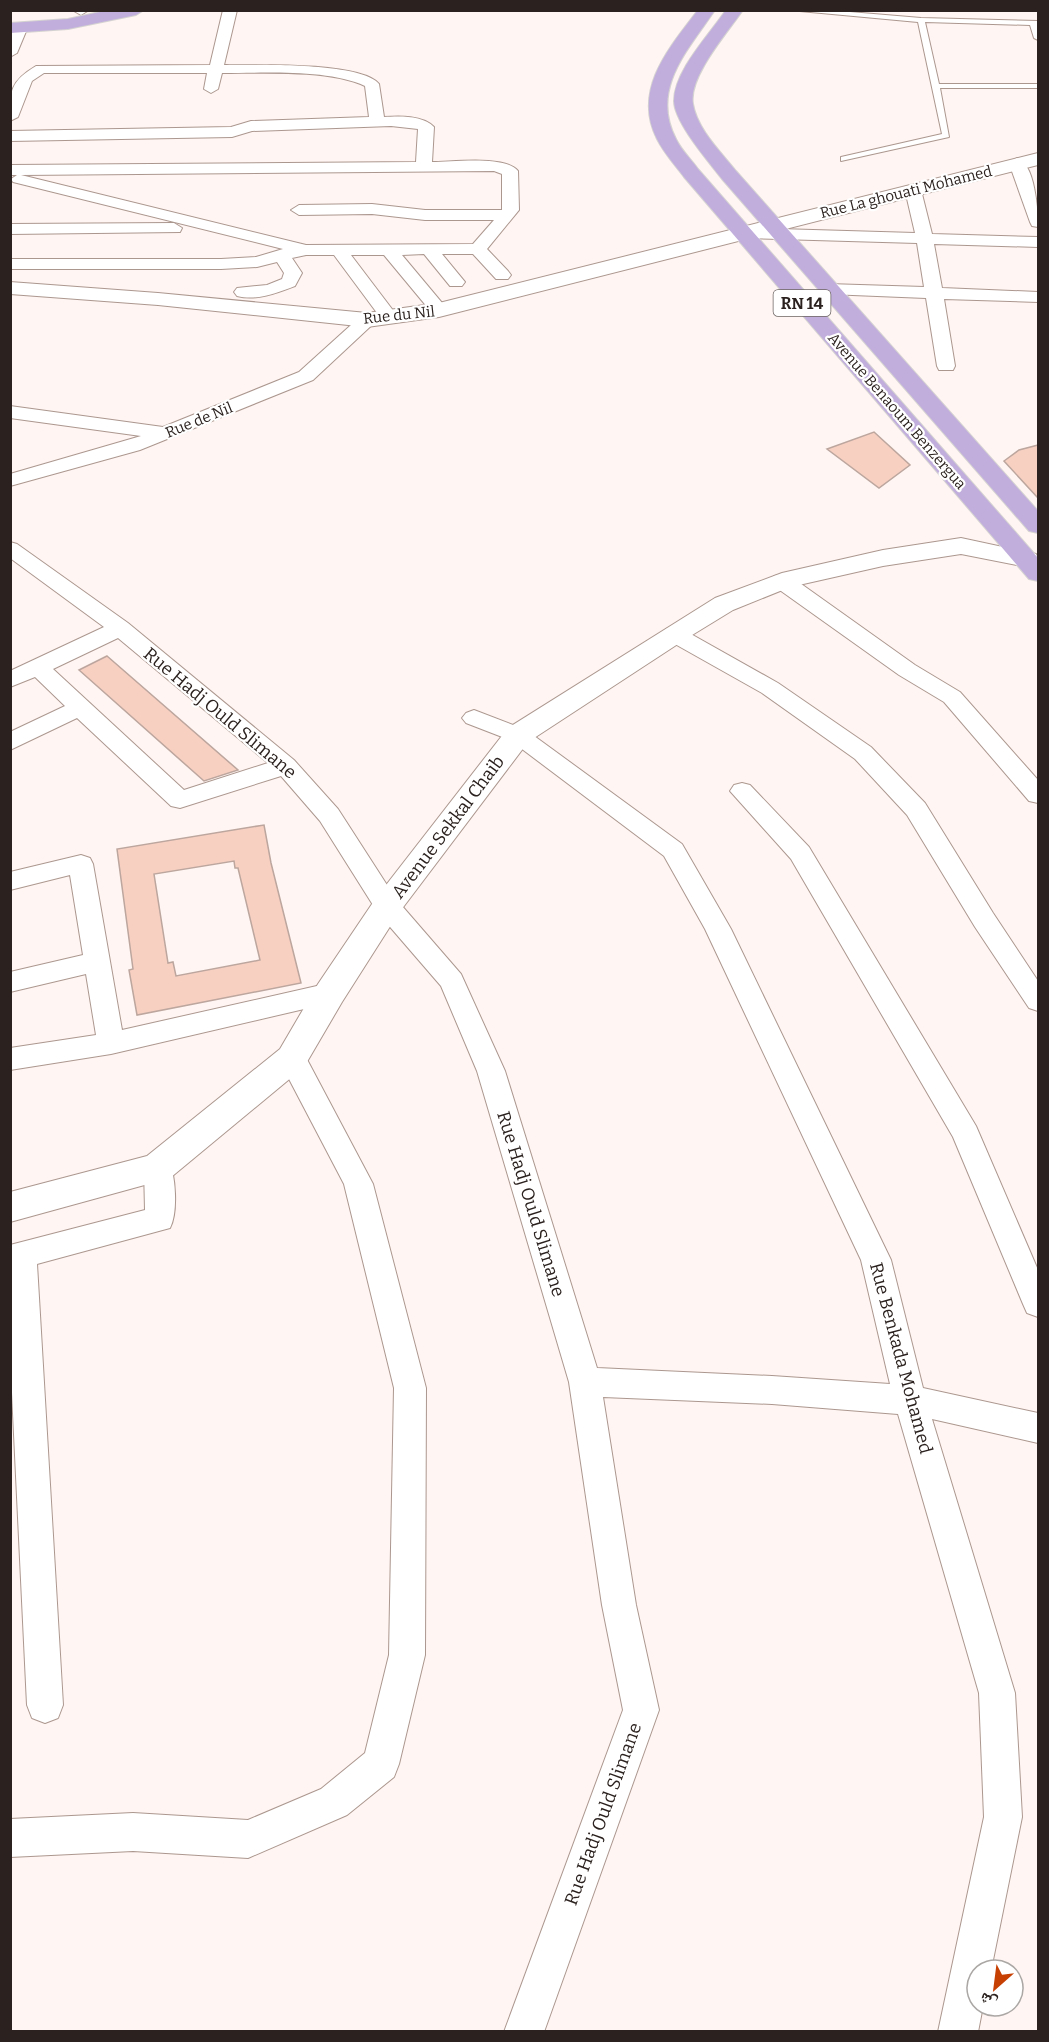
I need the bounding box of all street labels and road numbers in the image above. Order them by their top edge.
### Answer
street label: Rue La ghouati Mohamed [818,162,994,222]
road number: RN 14 [774,290,830,316]
street label: Rue du Nil [362,302,436,328]
street label: Avenue Benaoum Benzergua [824,329,970,493]
street label: Rue de Nil [163,398,235,442]
street label: Rue Hadj Ould Slimane [139,643,301,783]
street label: Avenue Sekkal Chaib [387,751,509,903]
street label: Rue Hadj Ould Slimane [492,1109,570,1299]
street label: Rue Benkada Mohamed [865,1260,937,1456]
street label: Rue Hadj Ould Slimane [560,1720,646,1908]

